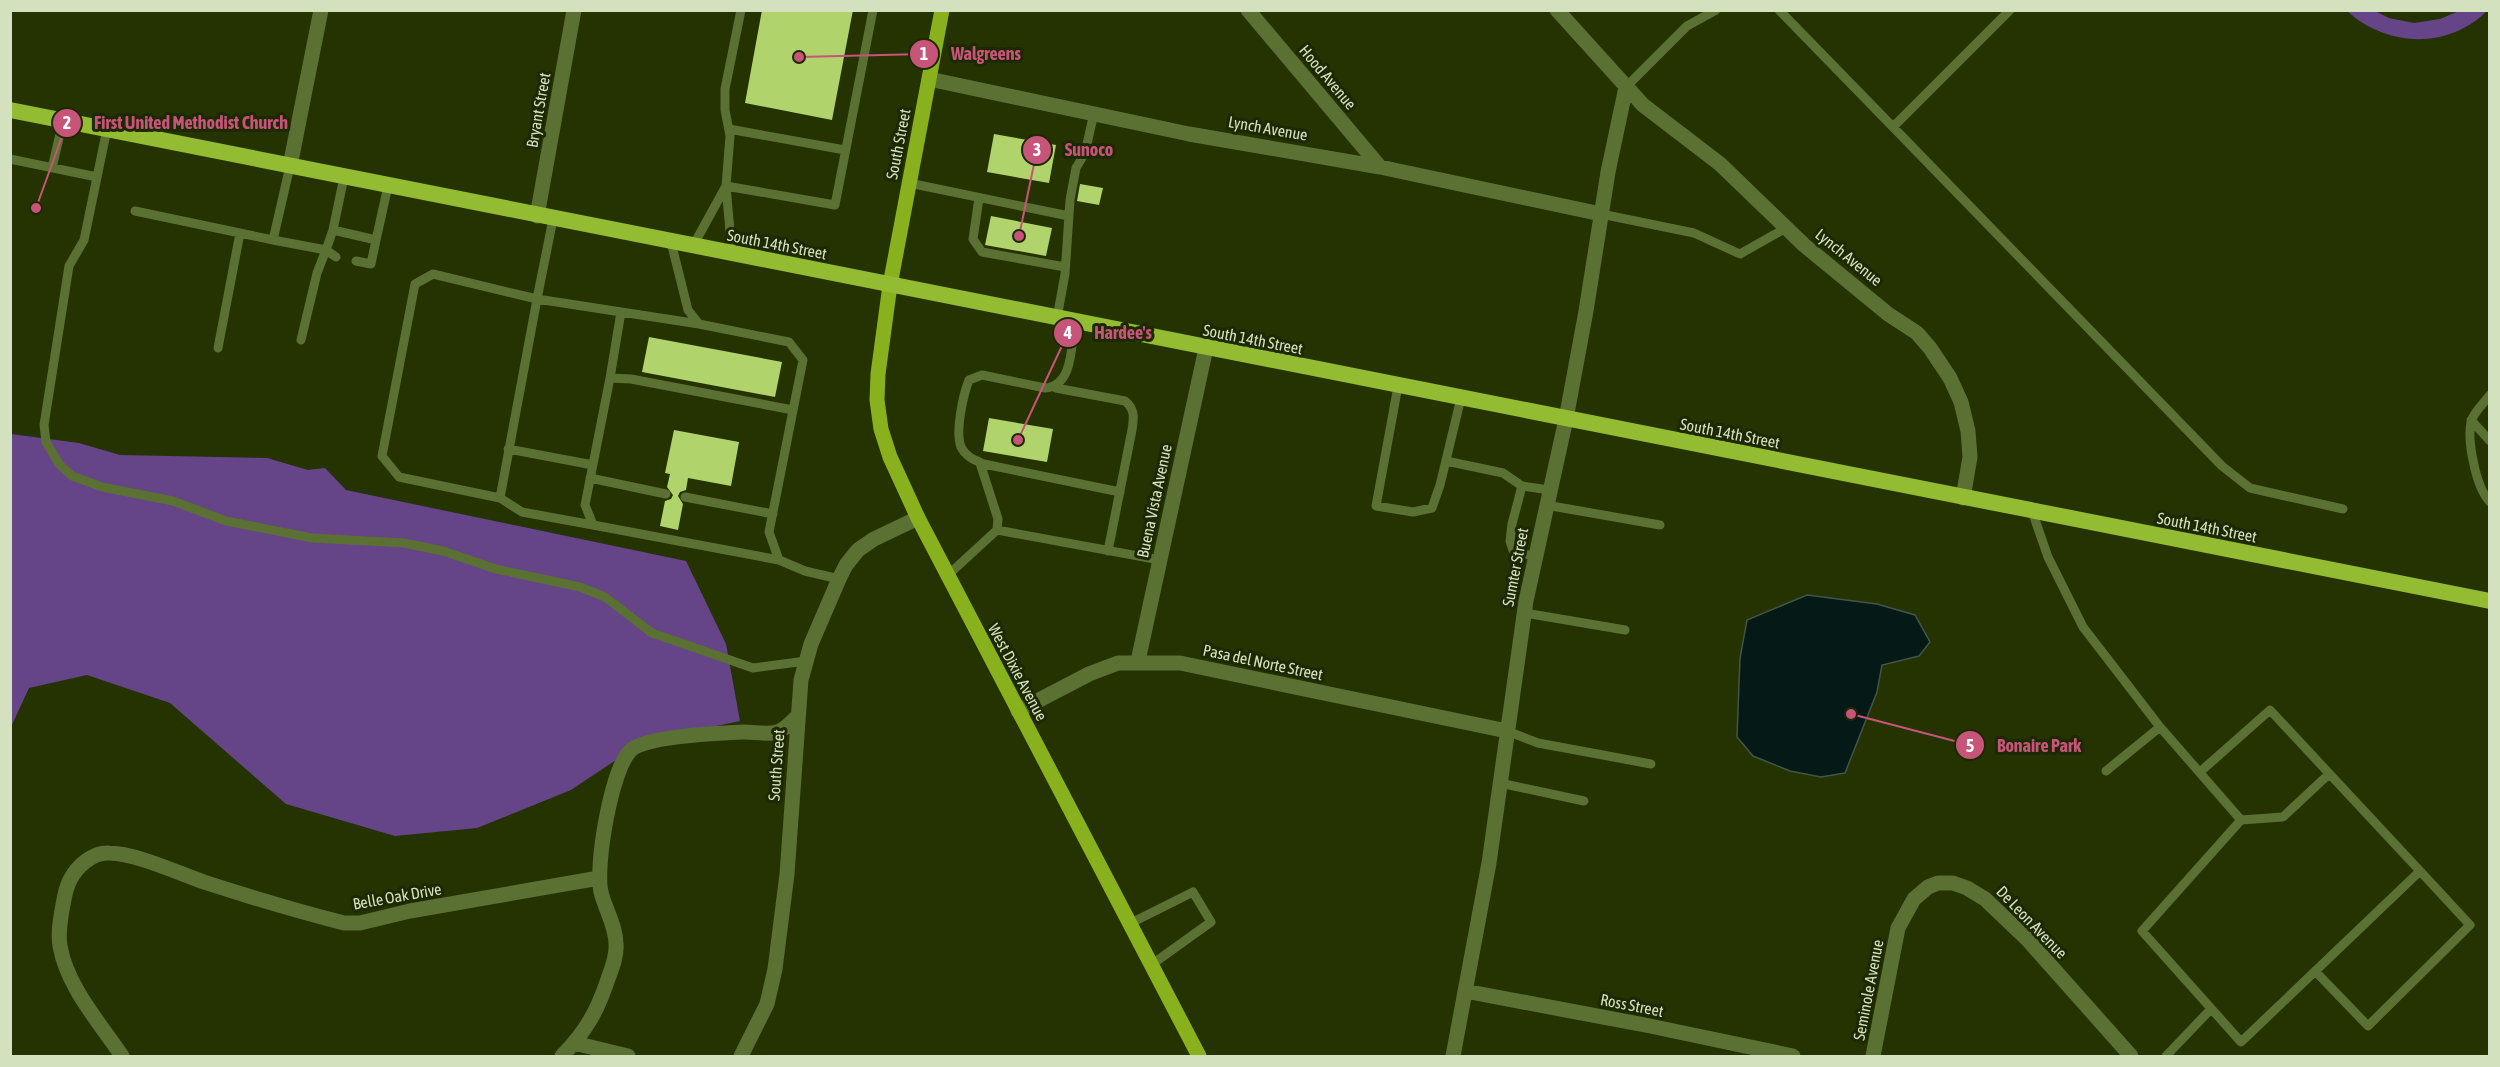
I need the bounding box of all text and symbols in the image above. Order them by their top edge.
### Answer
callout: Walgreens [909,36,1033,72]
street label: Hood Avenue [1296,41,1360,113]
text: 1 [920,43,928,64]
text: Walgreens [950,43,1022,64]
street label: Bryant Street [523,71,555,149]
callout: First United Methodist Church [52,105,300,141]
street label: South Street [882,107,914,181]
text: 2 [63,112,71,133]
text: First United Methodist Church [94,112,288,133]
street label: Lynch Avenue [1227,112,1309,145]
callout: Sunoco [1022,132,1125,168]
text: 3 [1033,139,1041,160]
text: Sunoco [1065,139,1113,160]
street label: Lynch Avenue [1812,225,1886,290]
street label: South 14th Street [726,226,829,263]
callout: Hardee's [1053,315,1164,351]
street label: South 14th Street [1202,321,1305,358]
text: 4 [1063,322,1072,343]
text: Hardee's [1094,322,1152,343]
street label: South 14th Street [1679,415,1782,452]
street label: Buena Vista Avenue [1133,443,1175,559]
street label: South 14th Street [2156,509,2259,546]
street label: Sumter Street [1499,526,1532,608]
street label: West Dixie Avenue [985,620,1051,724]
street label: Pasa del Norte Street [1201,641,1325,684]
callout: Bonaire Park [1955,727,2093,763]
street label: South Street [765,728,788,801]
text: 5 [1966,735,1974,756]
text: Bonaire Park [1997,735,2082,756]
street label: Belle Oak Drive [351,879,443,913]
street label: De Leon Avenue [1993,882,2071,962]
street label: Seminole Avenue [1849,938,1887,1042]
street label: Ross Street [1599,990,1666,1020]

